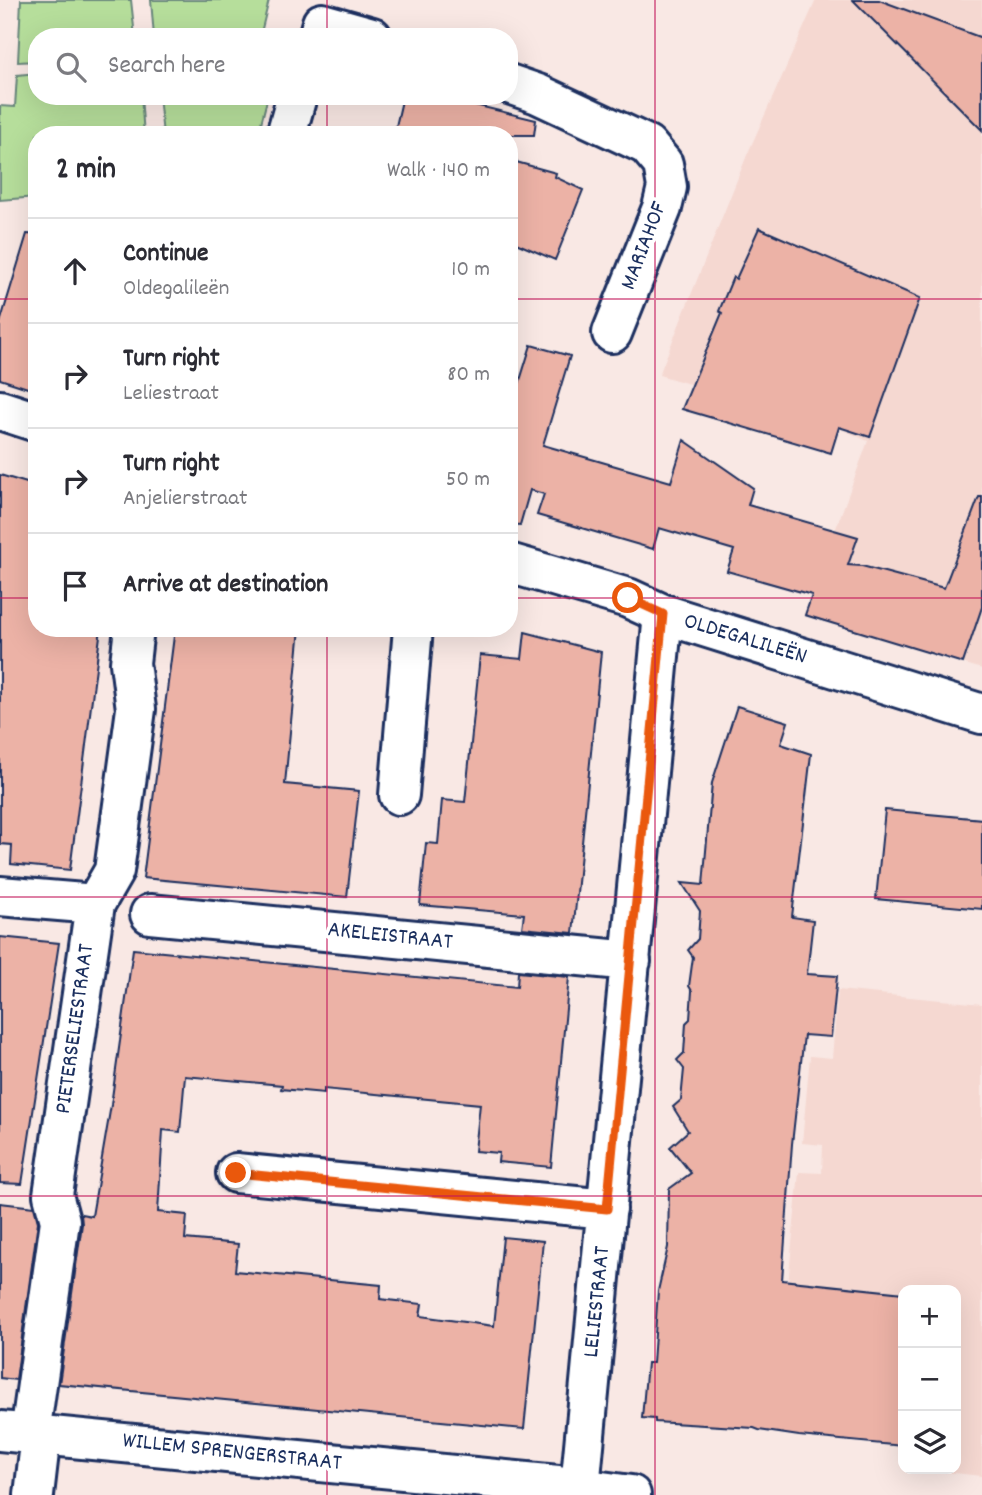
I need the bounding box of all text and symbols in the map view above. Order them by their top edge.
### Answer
search box [28,28,518,105]
icon: search [52,48,90,86]
text: Search here [108,48,226,85]
text: 2 min [56,150,116,193]
text: Walk · 140 m [387,155,490,188]
street label: MARIAHOF [613,196,677,295]
text: Continue [123,236,208,273]
icon: ahead [56,252,94,290]
text: 10 m [451,254,490,287]
text: Oldegalileën [123,273,229,306]
text: Turn right [123,341,220,378]
icon: right [56,357,94,395]
text: 80 m [447,359,490,392]
text: Leliestraat [123,378,219,411]
text: Turn right [123,446,220,483]
icon: right [56,462,94,500]
text: 50 m [446,464,490,497]
text: Anjelierstraat [123,483,247,516]
icon: arrive [56,567,94,605]
text: Arrive at destination [123,567,328,604]
route start [612,582,643,613]
street label: OLDEGALILEËN [679,606,811,674]
street label: AKELEISTRAAT [326,914,454,960]
street label: PIETERSELIESTRAAT [48,942,104,1116]
route end [220,1157,251,1188]
street label: LELIESTRAAT [576,1245,620,1359]
map controls [898,1285,961,1474]
button: + [898,1285,961,1348]
button: − [898,1348,961,1411]
button: layers [898,1411,961,1474]
street label: WILLEM SPRENGERSTRAAT [121,1425,343,1481]

